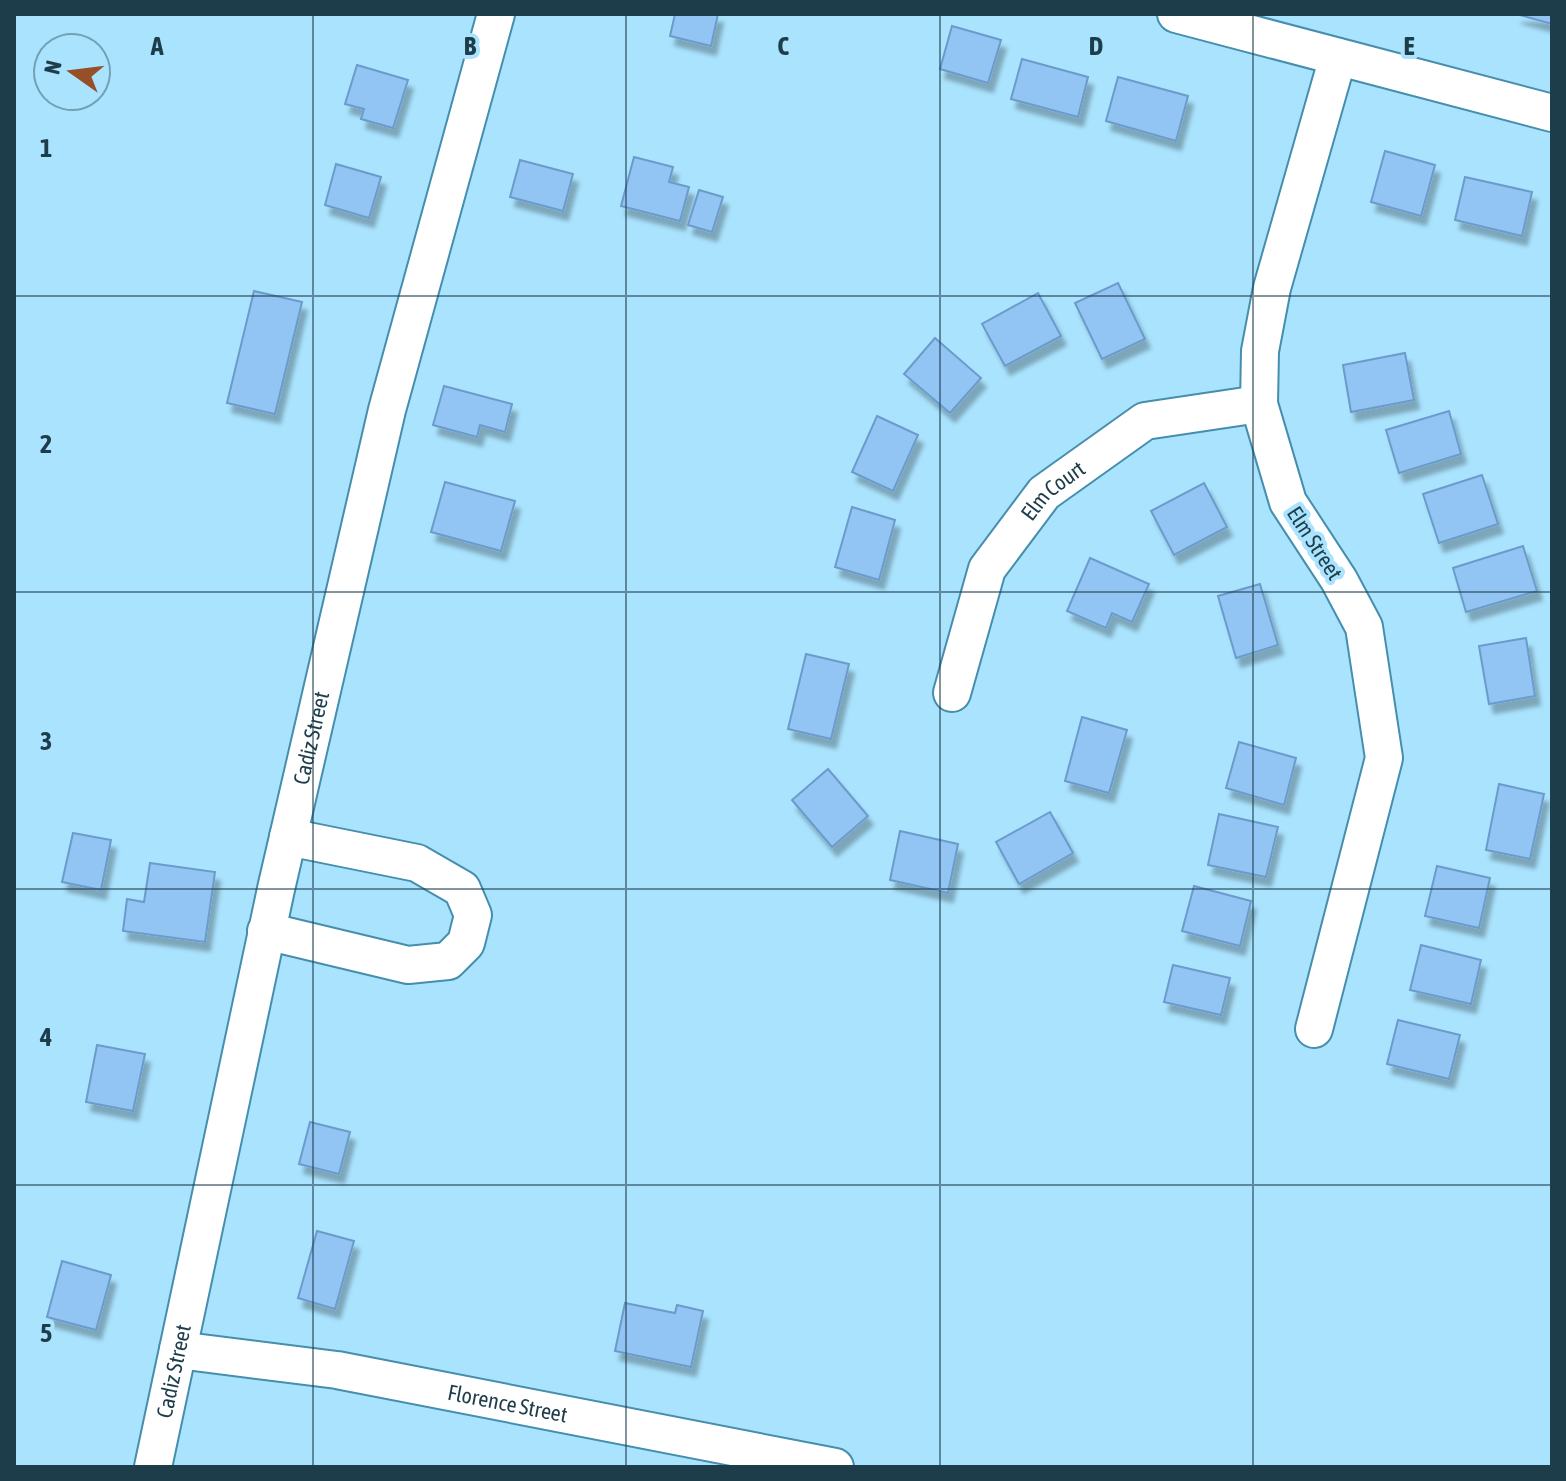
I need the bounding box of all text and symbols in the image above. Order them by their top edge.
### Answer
text: A [150,31,164,61]
text: B [464,31,477,61]
text: C [777,31,789,61]
text: D [1089,31,1103,61]
text: E [1403,31,1415,61]
north arrow [32,32,112,112]
text: N [38,58,67,77]
text: 1 [40,133,52,163]
text: 2 [40,429,52,459]
street label: Elm Court [1015,455,1090,525]
street label: Elm Street [1282,501,1348,585]
street label: Cadiz Street [288,689,334,787]
text: 3 [40,726,52,756]
text: 4 [39,1022,52,1052]
text: 5 [40,1318,52,1348]
street label: Cadiz Street [151,1322,196,1420]
street label: Florence Street [445,1379,570,1428]

